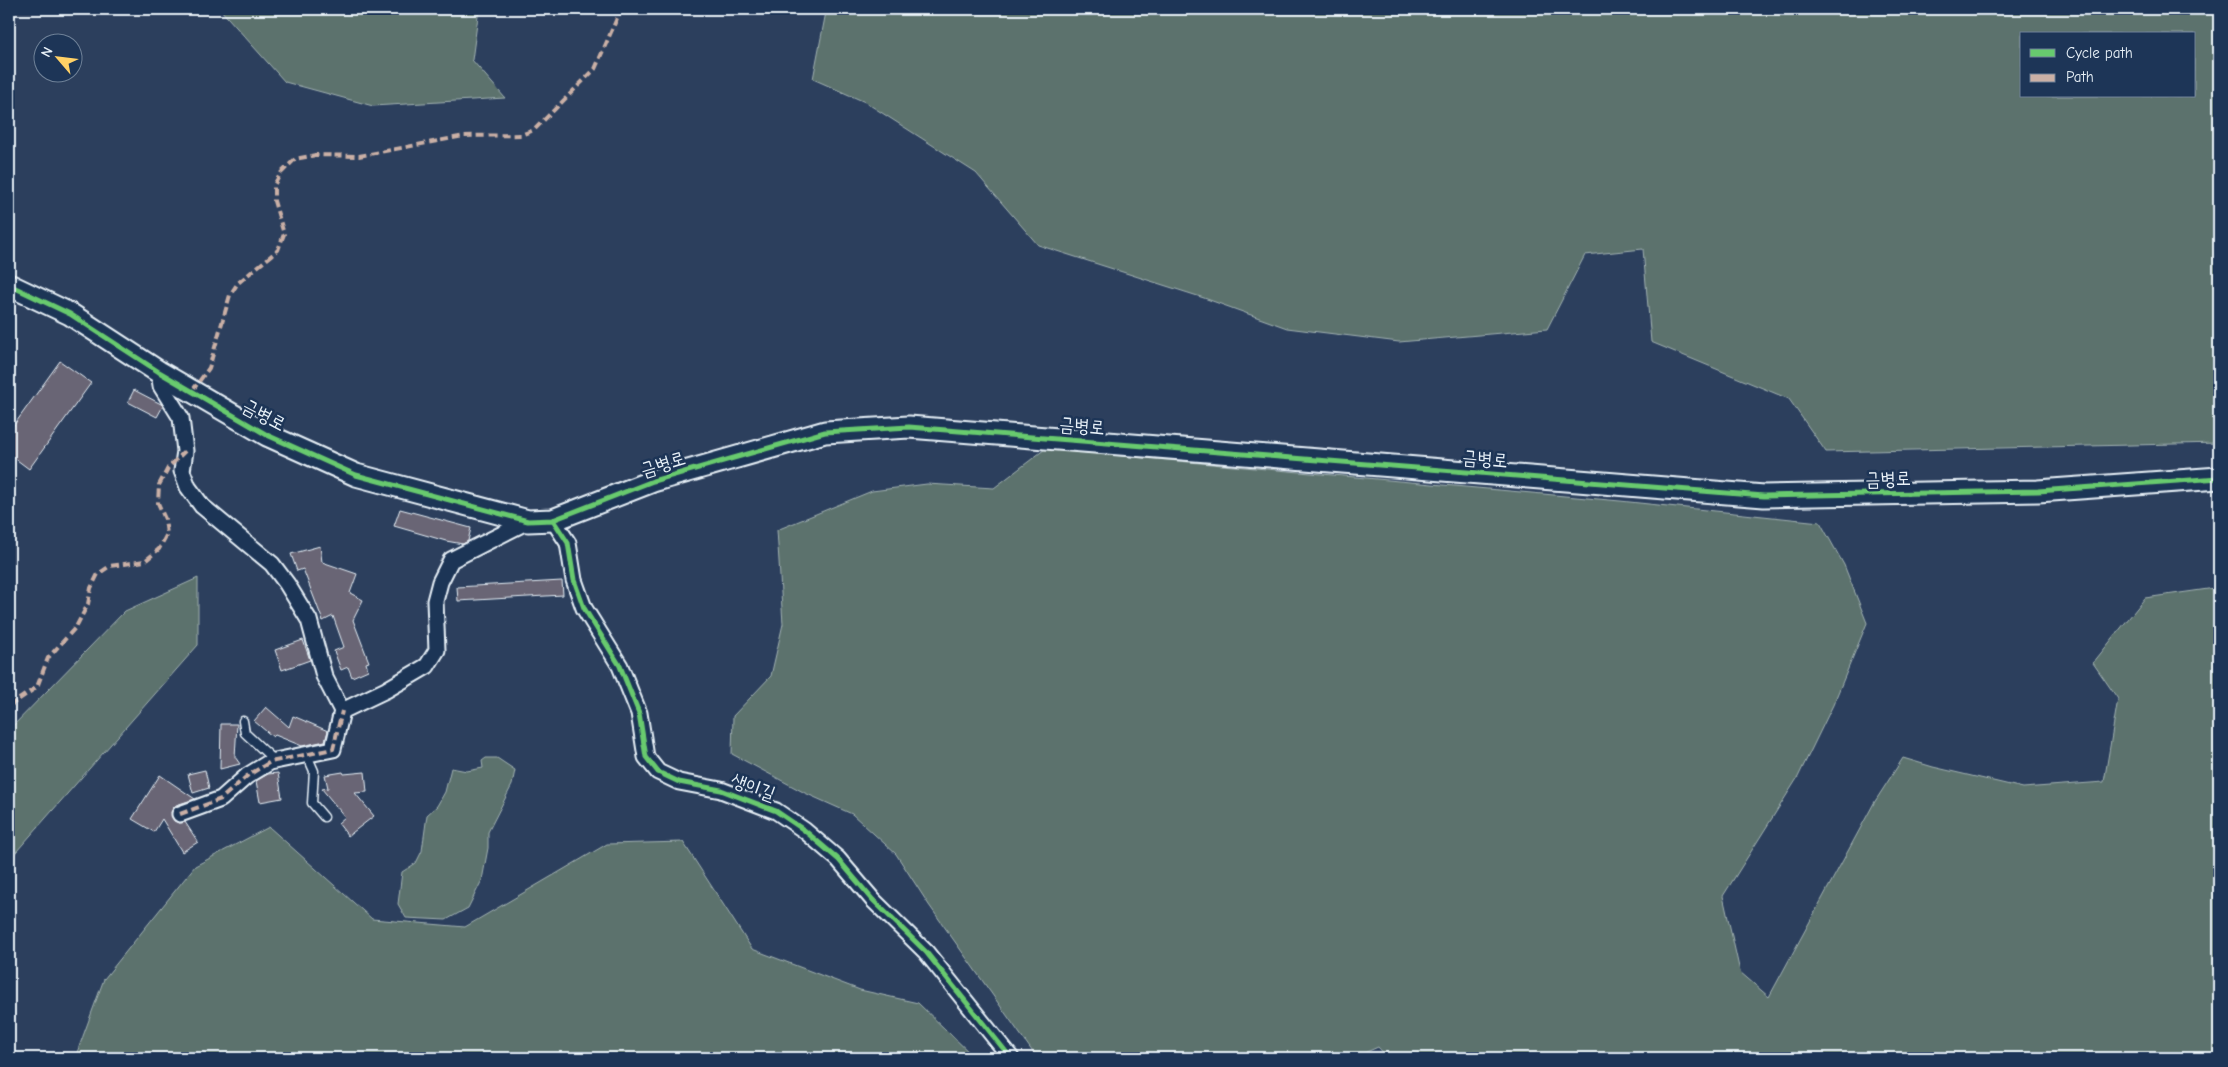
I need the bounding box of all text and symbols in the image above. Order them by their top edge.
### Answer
north arrow [32,32,82,82]
legend [2020,32,2196,98]
text: N [37,44,57,60]
text: Cycle path [2066,44,2133,62]
text: Path [2066,68,2094,86]
street label: 금병로 [239,395,289,435]
street label: 금병로 [1058,413,1106,439]
street label: 금병로 [1461,446,1509,472]
street label: 금병로 [638,447,688,481]
street label: 금병로 [1865,468,1911,490]
street label: 생이길 [728,769,778,805]

